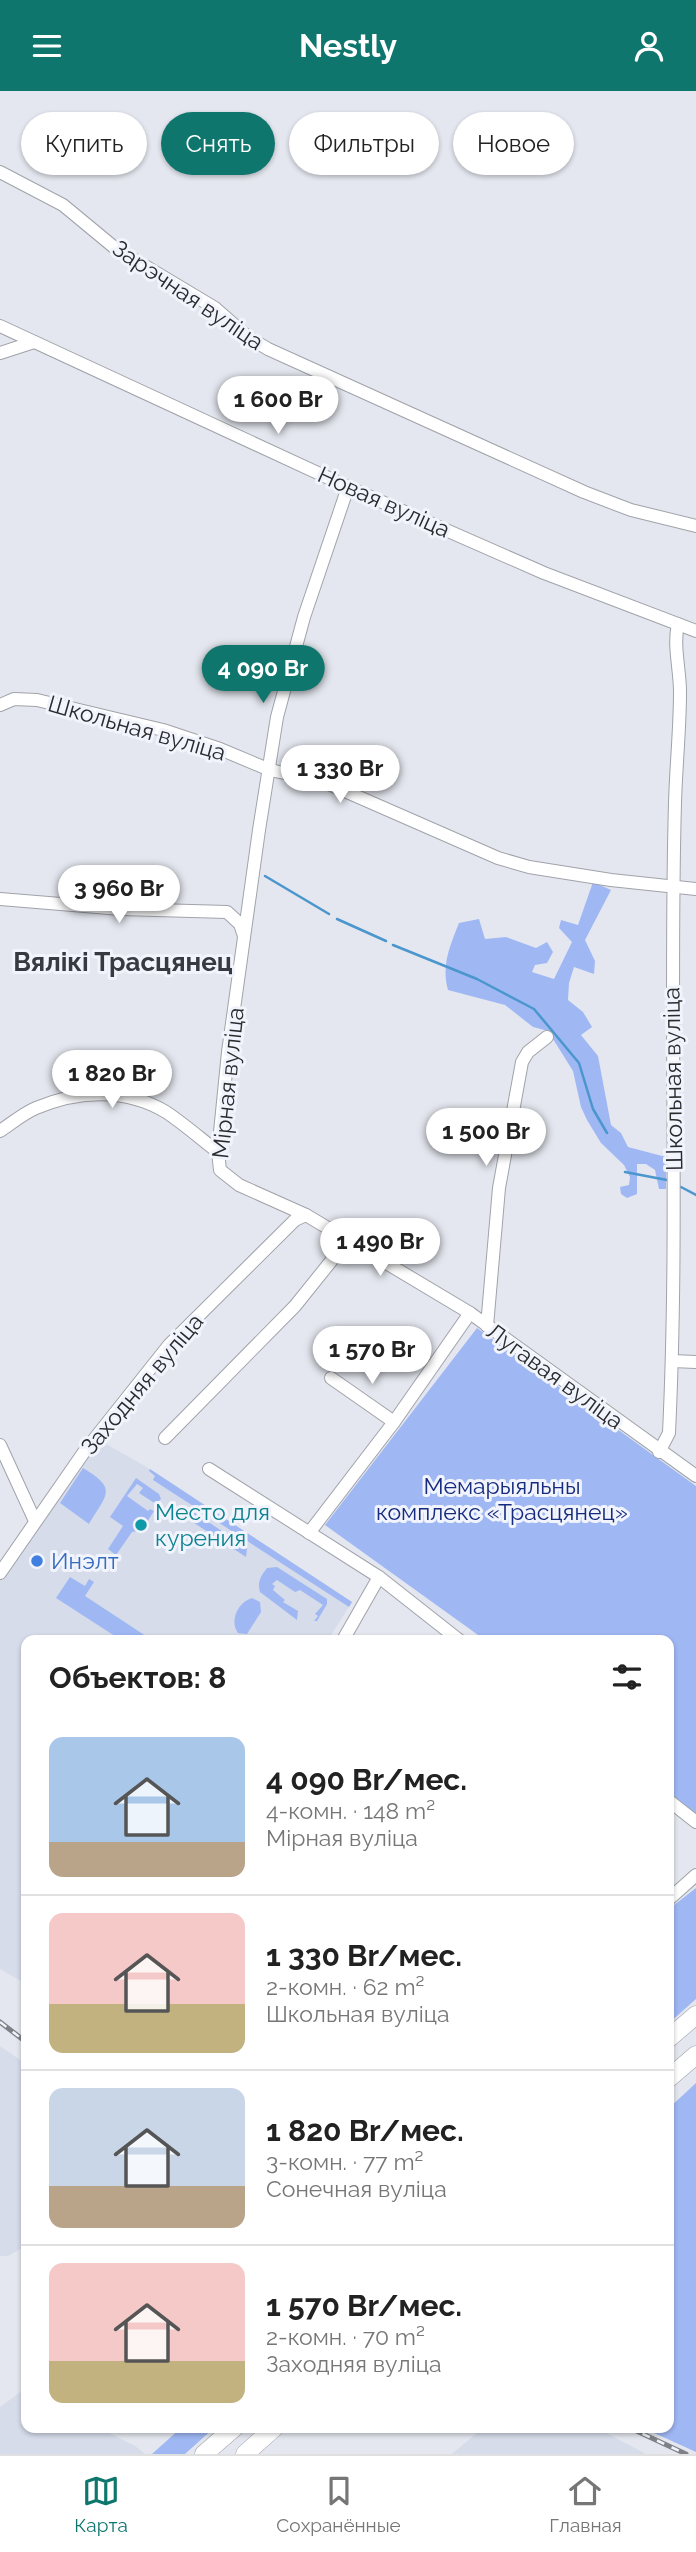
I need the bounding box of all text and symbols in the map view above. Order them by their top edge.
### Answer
icon: menu [28,27,66,65]
text: Nestly [299,27,397,64]
icon: person [630,27,668,65]
chip: Купить [21,112,147,175]
chip: Снять [161,112,275,175]
chip: Фильтры [289,112,439,175]
chip: Новое [453,112,574,175]
street label: Зарэчная вуліца [108,234,269,355]
pin: 1 600 Br [206,377,350,436]
text: 1 600 Br [233,385,323,412]
street label: Новая вуліца [314,460,454,543]
pin: 4 090 Br [191,645,335,705]
text: 4 090 Br [218,654,308,681]
street label: Школьная вуліца [45,689,229,766]
pin: 1 330 Br [268,745,412,805]
text: 1 330 Br [297,754,383,781]
pin: 3 960 Br [47,865,191,925]
text: 3 960 Br [74,874,164,901]
district label: Вялікі Трасцянец [13,947,233,977]
street label: Школьная вуліца [657,987,688,1171]
street label: Мірная вуліца [206,1006,249,1160]
pin: 1 820 Br [40,1051,184,1110]
text: 1 820 Br [68,1059,156,1086]
pin: 1 500 Br [414,1109,558,1168]
text: 1 500 Br [442,1117,530,1144]
pin: 1 490 Br [308,1219,452,1278]
text: 1 490 Br [336,1227,424,1254]
street label: Заходняя вуліца [75,1308,208,1460]
street label: Лугавая вуліца [482,1317,629,1434]
pin: 1 570 Br [300,1327,444,1386]
text: 1 570 Br [329,1335,415,1362]
park label: Мемарыяльны комплекс «Трасцянец» [376,1472,628,1525]
place label: Место для курения [155,1498,270,1551]
marker: Место для курения [133,1517,149,1533]
place label: Инэлт [51,1547,119,1574]
marker: Инэлт [29,1553,45,1569]
icon: filters [608,1658,646,1696]
text: Объектов: 8 [49,1660,226,1695]
text: 4 090 Br/мес. [266,1762,467,1797]
icon: home [105,1765,189,1849]
text: 4-комн. · 148 m² [266,1797,435,1824]
text: Мірная вуліца [266,1824,418,1851]
text: 1 330 Br/мес. [266,1938,462,1973]
icon: home [105,1941,189,2025]
text: 2-комн. · 62 m² [266,1973,424,2000]
text: Школьная вуліца [266,2000,450,2027]
text: 1 820 Br/мес. [266,2113,464,2148]
icon: home [105,2116,189,2200]
text: 3-комн. · 77 m² [266,2148,424,2175]
text: Сонечная вуліца [266,2175,447,2202]
text: 1 570 Br/мес. [266,2288,462,2323]
icon: home [105,2291,189,2375]
text: 2-комн. · 70 m² [266,2323,425,2350]
text: Заходняя вуліца [266,2350,442,2377]
tab: Карта [74,2472,128,2536]
tab: Сохранённые [276,2472,401,2536]
tab: Главная [549,2472,622,2536]

